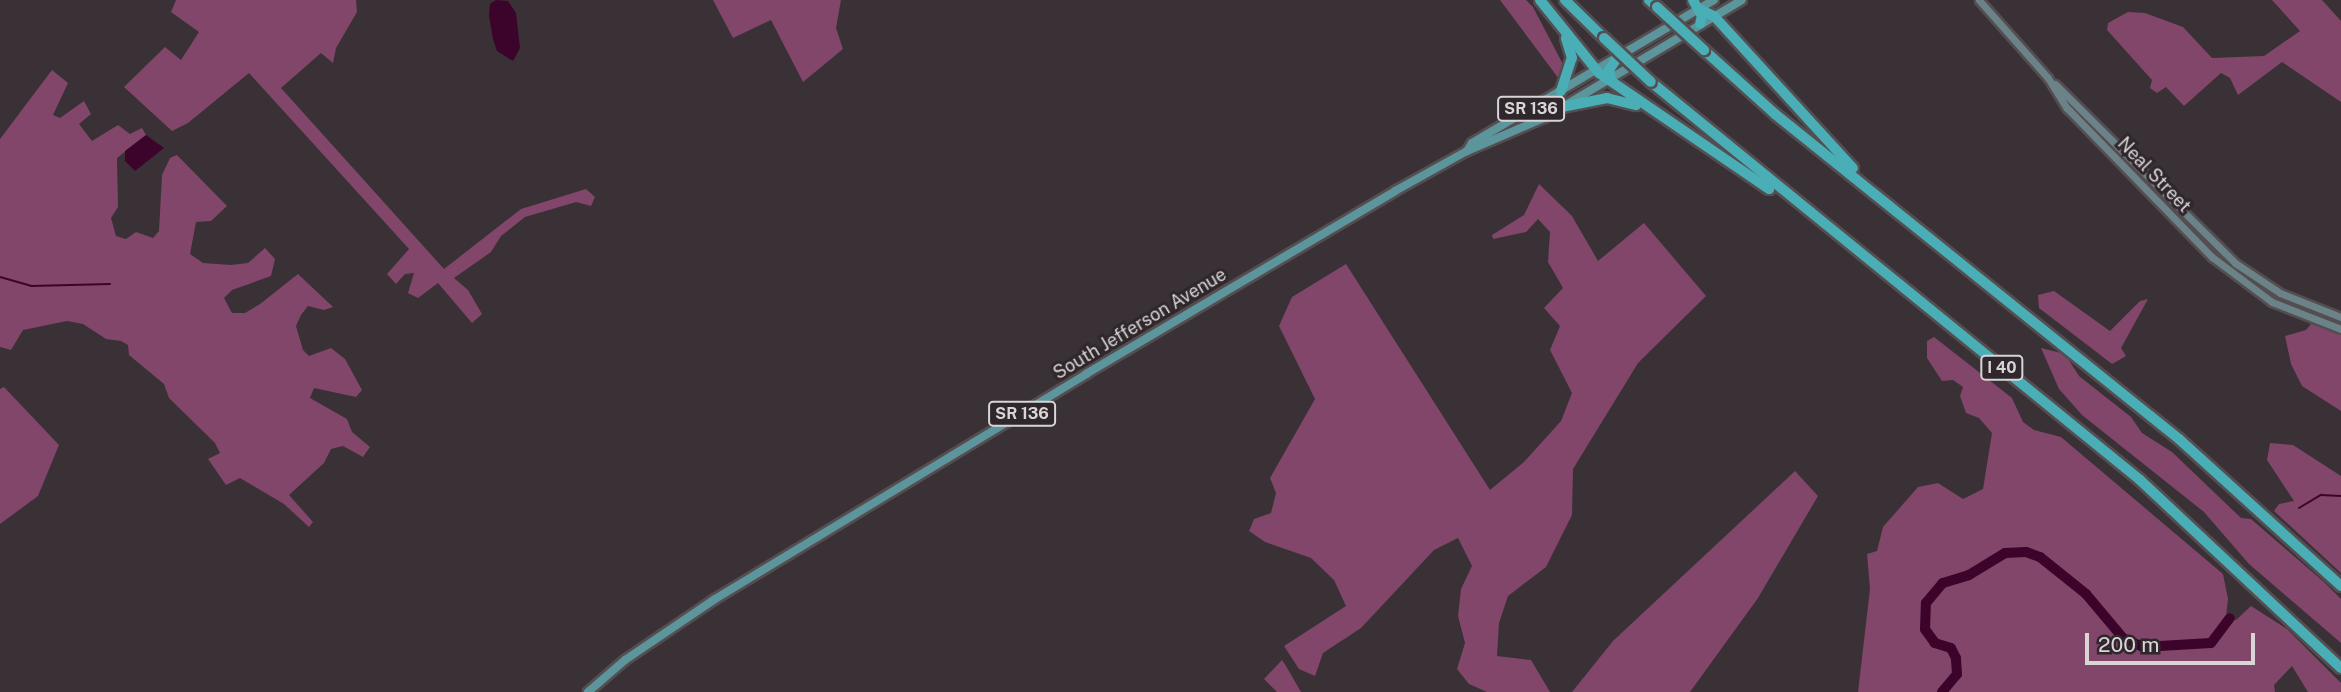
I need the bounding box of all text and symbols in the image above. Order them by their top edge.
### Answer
road number: SR 136 [1496,96,1566,122]
street label: Neal Street [2113,133,2195,217]
street label: South Jefferson Avenue [1050,264,1230,384]
road number: I 40 [1979,356,2025,380]
road number: SR 136 [987,402,1057,426]
scale bar [2089,618,2259,662]
text: 200 m [2098,632,2159,657]

